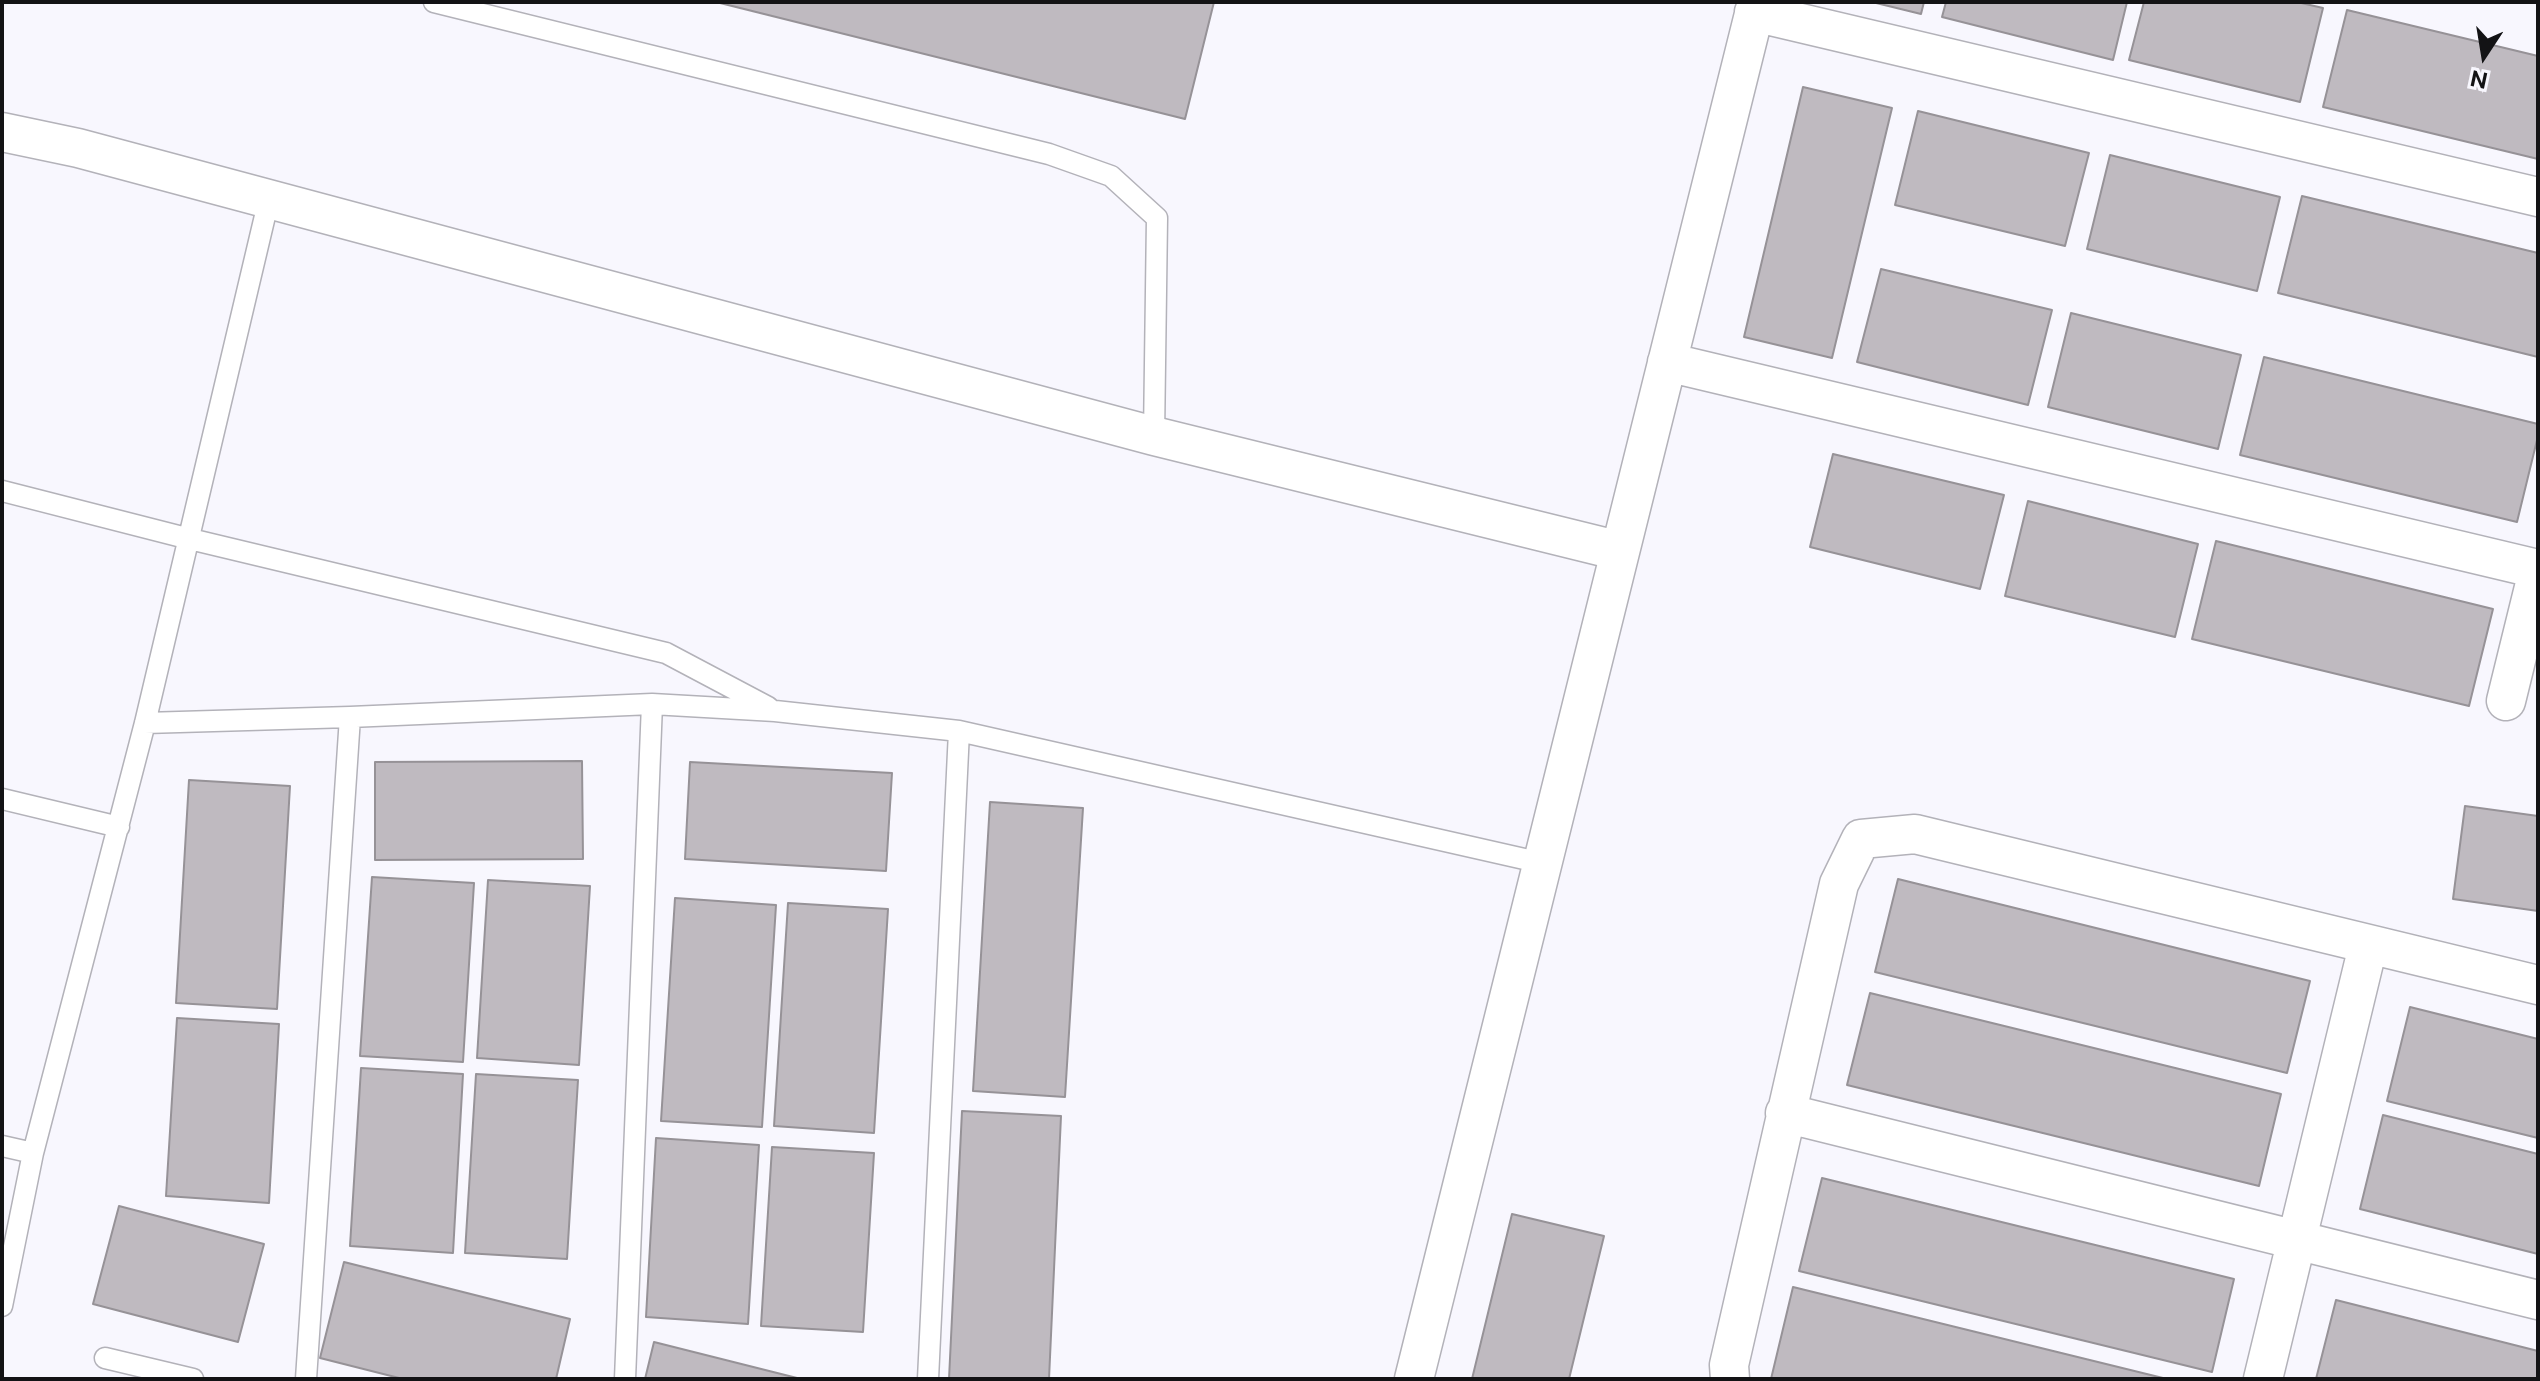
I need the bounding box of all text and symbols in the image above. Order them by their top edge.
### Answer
north arrow [2444,16,2524,96]
text: N [2468,65,2490,94]

